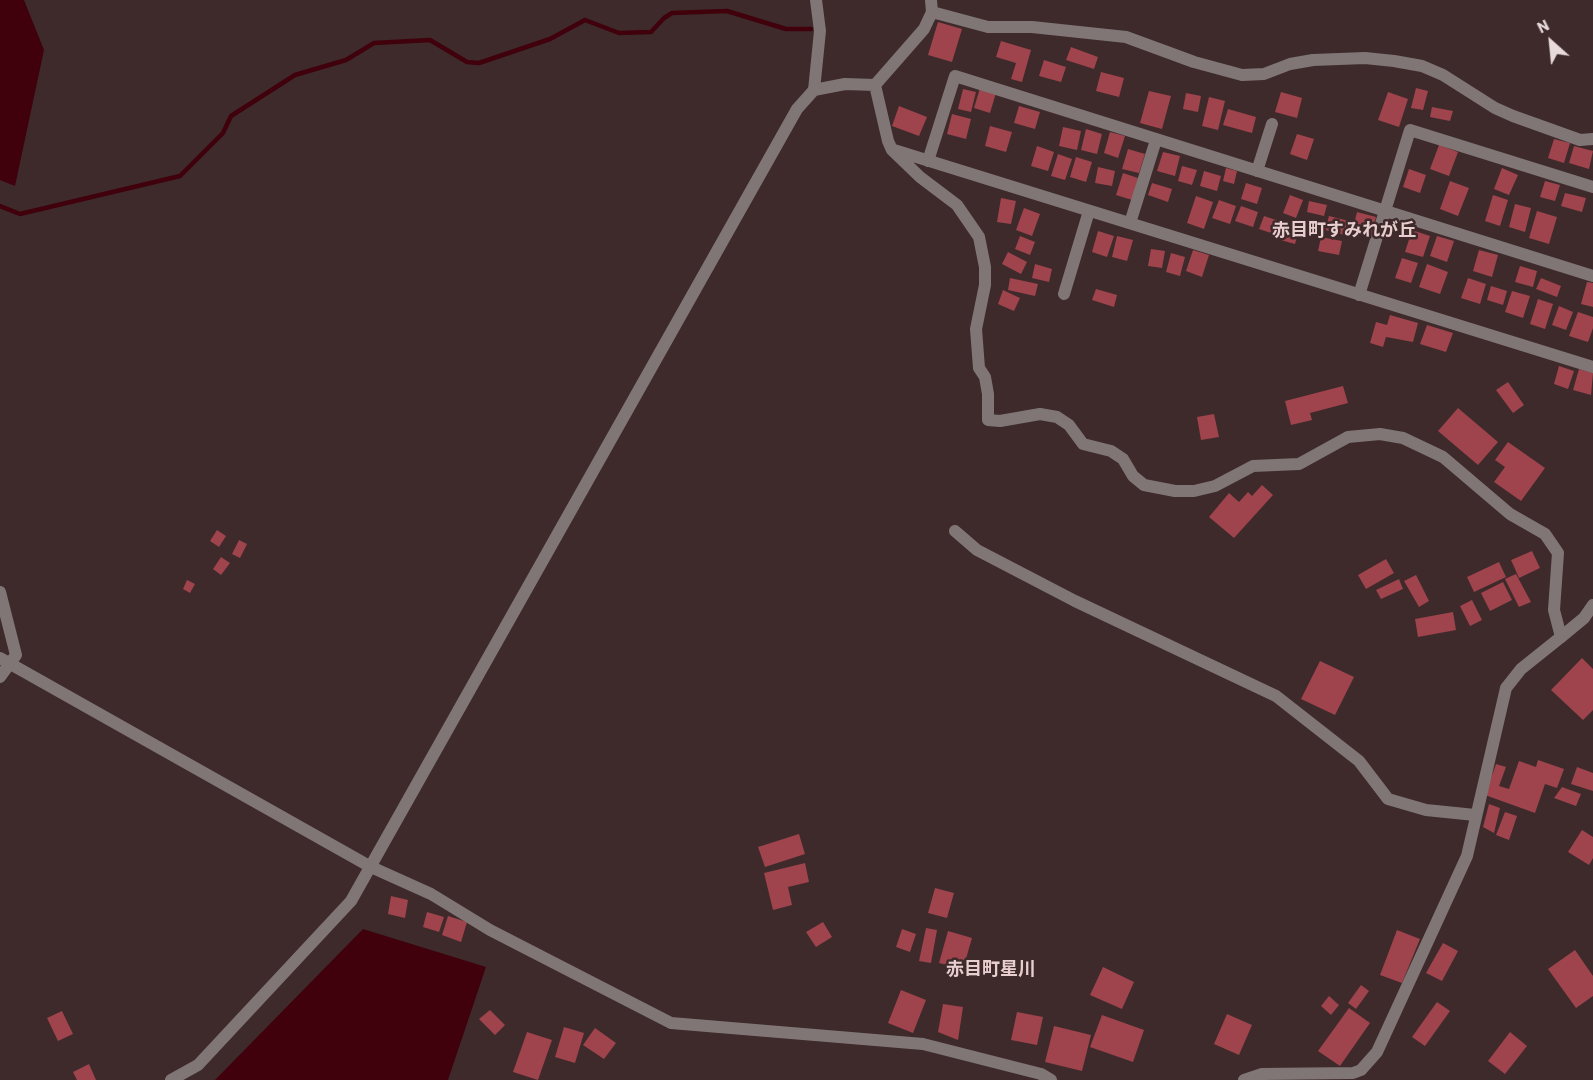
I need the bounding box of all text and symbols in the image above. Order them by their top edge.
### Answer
north arrow [1521,12,1581,72]
text: N [1534,15,1552,36]
district label: 赤目町すみれが丘 [1272,219,1416,241]
district label: 赤目町星川 [946,958,1036,980]

